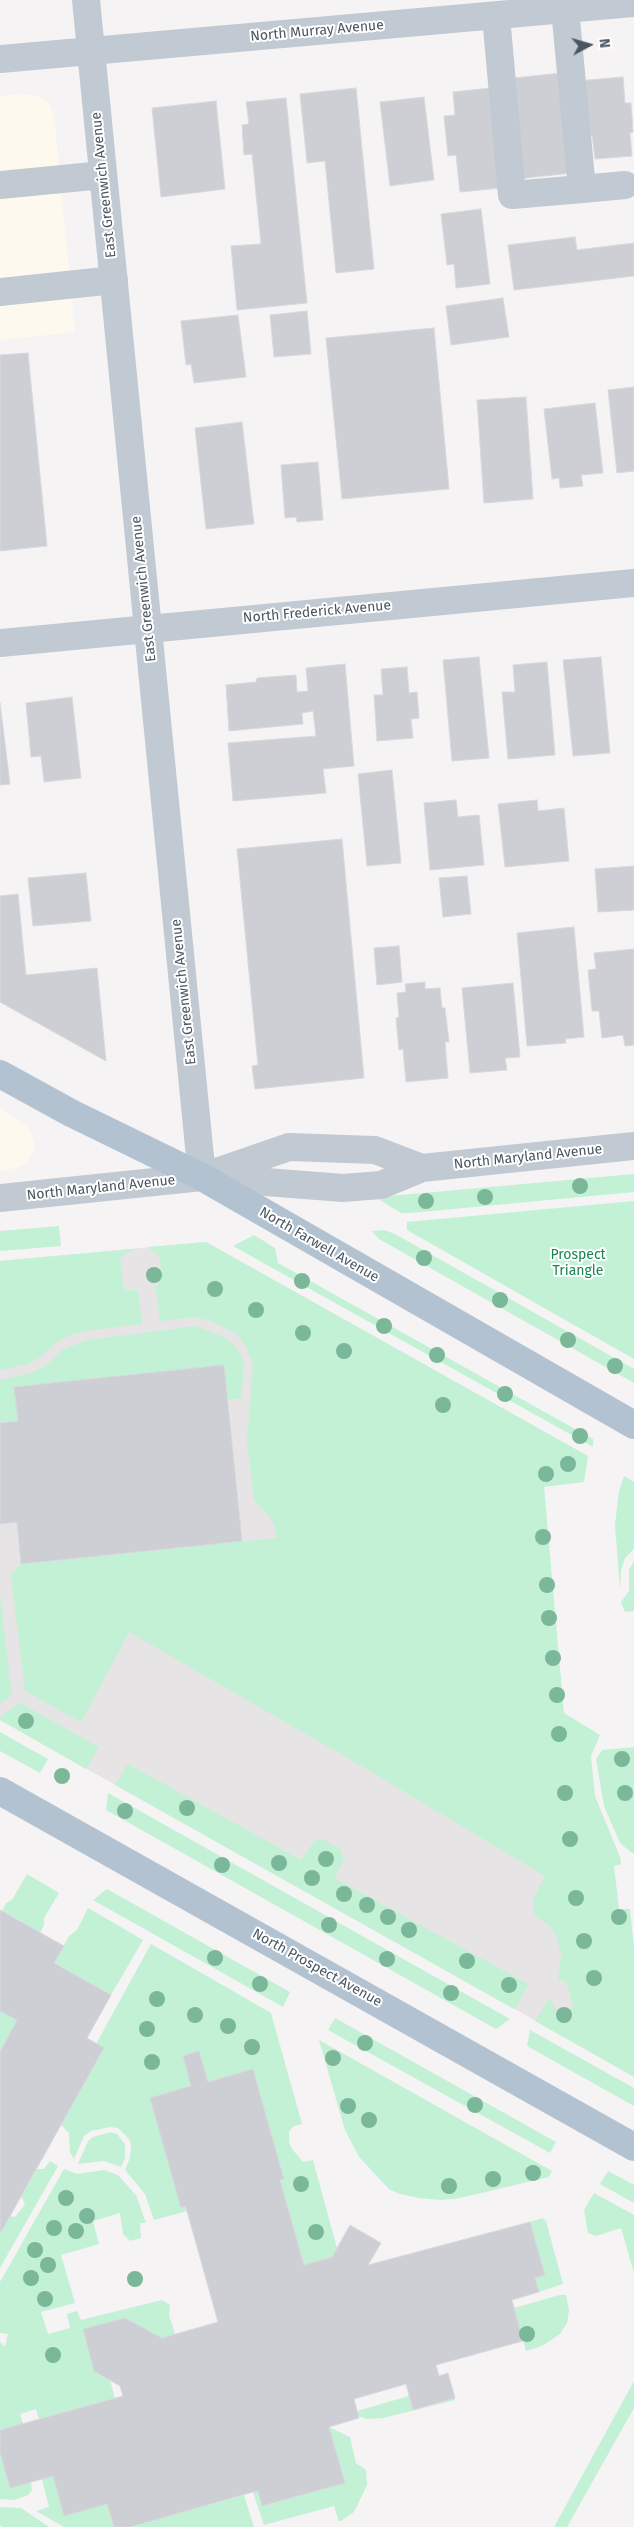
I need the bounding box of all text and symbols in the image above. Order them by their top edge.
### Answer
street label: North Murray Avenue [250,17,384,45]
north arrow [564,20,614,70]
text: N [595,38,613,49]
street label: East Greenwich Avenue [88,111,120,259]
street label: East Greenwich Avenue [128,515,160,663]
street label: North Frederick Avenue [242,597,392,627]
street label: East Greenwich Avenue [168,918,200,1066]
street label: North Maryland Avenue [453,1141,603,1173]
street label: North Maryland Avenue [26,1172,176,1204]
street label: North Farwell Avenue [256,1204,382,1286]
park label: Prospect Triangle [550,1247,606,1280]
street label: North Prospect Avenue [249,1925,385,2011]

